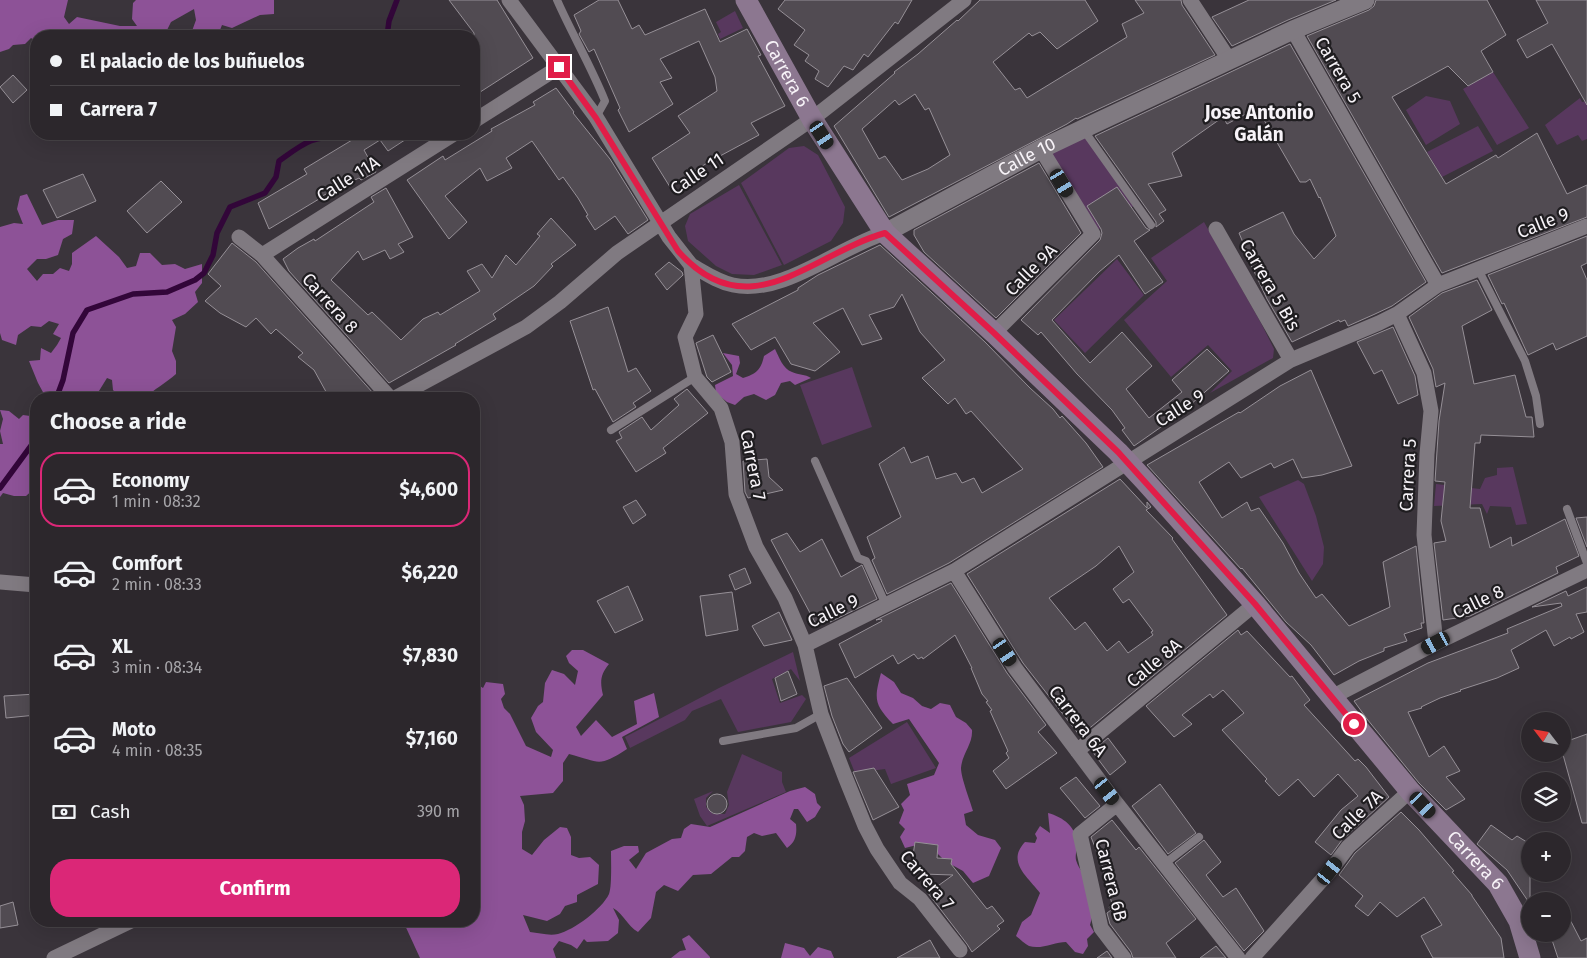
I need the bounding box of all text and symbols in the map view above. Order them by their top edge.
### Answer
street label: Carrera 5 [1310,33,1366,107]
street label: Carrera 6 [759,36,814,111]
text: El palacio de los buñuelos [80,50,304,73]
route end [548,56,570,78]
text: Carrera 7 [80,98,157,121]
district label: Jose Antonio Galán [1204,101,1313,146]
car [807,118,836,152]
street label: Calle 10 [994,133,1059,181]
street label: Calle 11 [666,148,728,200]
street label: Calle 11A [312,151,384,207]
car [1047,166,1076,200]
street label: Calle 9 [1514,203,1572,243]
street label: Carrera 5 Bis [1235,235,1305,335]
street label: Calle 9A [1001,239,1062,300]
street label: Carrera 8 [297,268,363,338]
street label: Calle 9 [1151,384,1209,432]
text: Choose a ride [50,408,186,435]
street label: Carrera 7 [735,428,771,502]
street label: Carrera 5 [1395,438,1421,512]
icon: car [52,467,97,512]
text: Economy [112,469,189,492]
text: $4,600 [400,478,458,501]
text: 1 min · 08:32 [112,492,201,511]
icon: car [52,550,97,595]
text: Comfort [112,552,182,575]
text: $6,220 [402,561,458,584]
text: 2 min · 08:33 [112,575,202,594]
street label: Calle 8 [1449,580,1507,624]
street label: Calle 9 [804,589,862,633]
car [1419,629,1452,657]
icon: car [52,633,97,678]
street label: Calle 8A [1122,633,1186,692]
text: XL [112,635,133,658]
car [990,635,1019,669]
text: $7,830 [402,644,458,667]
text: 3 min · 08:34 [112,658,202,677]
street label: Carrera 6A [1044,681,1112,762]
north arrow [1521,712,1571,762]
map controls [1521,712,1571,942]
route start [1343,713,1365,735]
icon: car [52,716,97,761]
text: Moto [112,718,156,741]
text: $7,160 [406,727,458,750]
text: 4 min · 08:35 [112,741,202,760]
button: layers [1521,772,1571,822]
car [1091,775,1122,807]
street label: Calle 7A [1327,785,1388,845]
car [1407,789,1438,821]
icon: cash [50,798,78,826]
text: Cash [90,800,131,823]
text: 390 m [417,802,460,821]
street label: Carrera 6 [1442,826,1509,894]
button: + [1521,832,1571,882]
street label: Carrera 6B [1090,836,1132,924]
street label: Carrera 7 [895,846,959,914]
car [1314,855,1345,887]
button: Confirm [50,859,460,917]
button: − [1521,892,1571,942]

